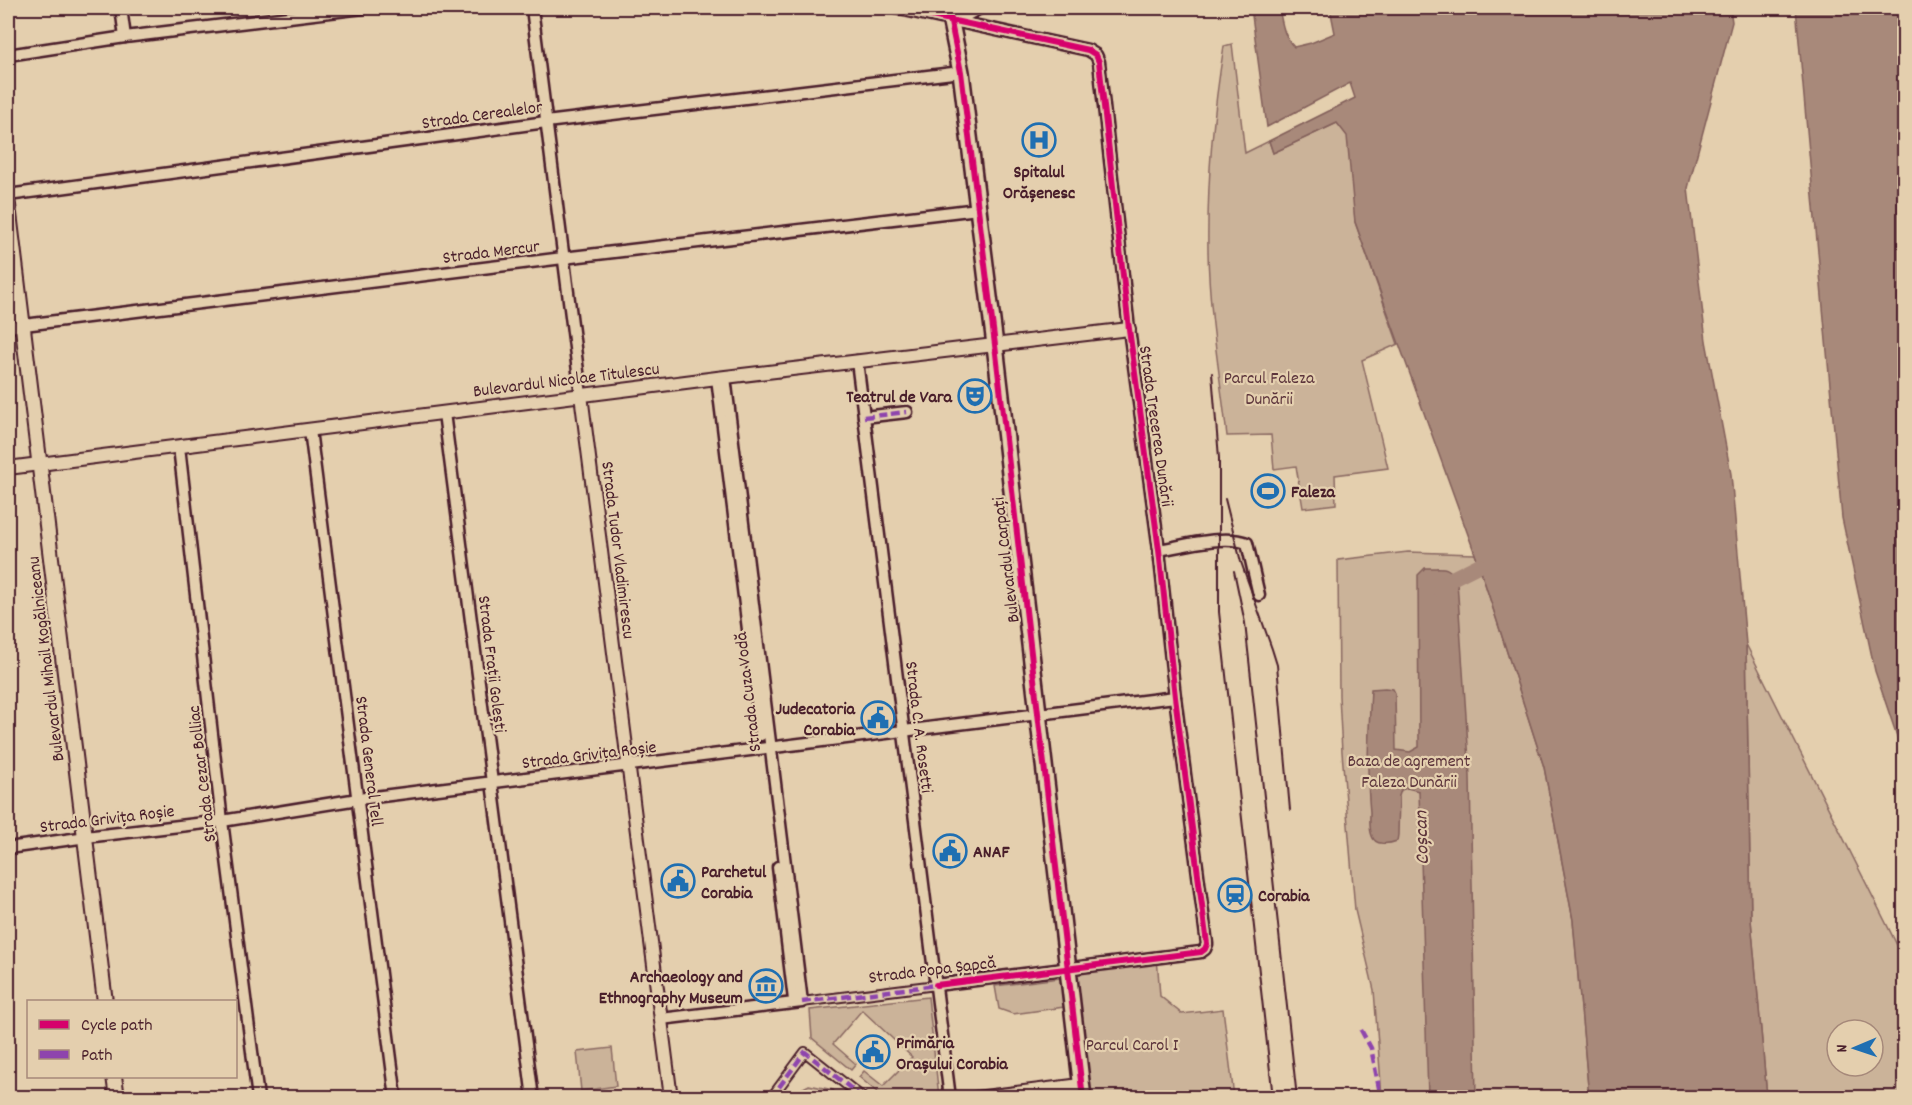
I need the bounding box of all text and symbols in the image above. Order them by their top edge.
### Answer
street label: Strada Cerealelor [420,96,545,137]
hospital icon: Spitalul Orășenesc [1021,122,1057,158]
place label: Spitalul Orășenesc [1003,161,1075,207]
street label: Strada Mercur [441,235,542,272]
street label: Strada Trecerea Dunării [1131,344,1178,509]
street label: Bulevardul Nicolae Titulescu [472,358,661,405]
park label: Parcul Faleza Dunării [1224,367,1315,413]
theatre icon: Teatrul de Vara [957,378,993,414]
place label: Teatrul de Vara [846,386,953,411]
street label: Strada Tudor Vladimirescu [593,460,640,641]
sports icon: Faleza [1250,473,1286,509]
place label: Faleza [1291,481,1336,506]
street label: Bulevardul Carpați [987,495,1028,624]
street label: Bulevardul Mihail Kogălniceanu [22,555,72,763]
street label: Strada Frații Golești [470,594,511,734]
street label: Strada Cuza Vodă [730,630,769,753]
street label: Strada C. A. Rosetti [897,660,938,795]
street label: Strada General Tell [347,695,388,829]
place label: Judecatoria Corabia [776,698,856,744]
public building icon: Judecatoria Corabia [860,700,896,736]
street label: Strada Cezar Bolliac [183,704,224,844]
street label: Strada Grivița Roșie [521,736,658,777]
park label: Baza de agrement Faleza Dunării [1347,750,1471,796]
street label: Strada Grivița Roșie [39,800,176,841]
water label: Coșcan [1408,810,1438,865]
public building icon: ANAF [932,833,968,869]
place label: ANAF [973,841,1011,866]
place label: Parchetul Corabia [701,861,767,907]
public building icon: Parchetul Corabia [660,863,696,899]
station icon: Corabia [1217,877,1253,913]
place label: Corabia [1258,885,1310,910]
street label: Strada Popa Șapcă [867,951,997,992]
place label: Archaeology and Ethnography Museum [599,966,743,1012]
museum icon: Archaeology and Ethnography Museum [748,968,784,1004]
legend [27,1000,237,1078]
text: Cycle path [81,1014,152,1039]
north arrow [1825,1018,1885,1078]
place label: Primăria Orașului Corabia [896,1032,1008,1078]
public building icon: Primăria Orașului Corabia [855,1034,891,1070]
park label: Parcul Carol I [1086,1034,1179,1059]
text: Path [81,1044,113,1069]
text: N [1831,1044,1854,1053]

